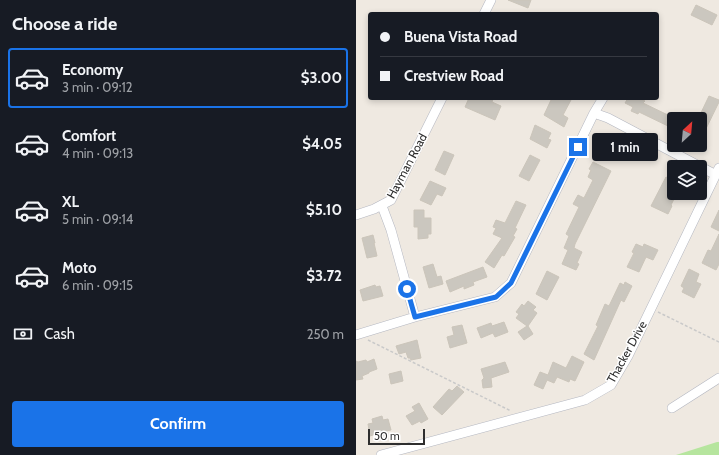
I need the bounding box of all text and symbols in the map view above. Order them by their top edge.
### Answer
text: Choose a ride [12,13,117,35]
text: Buena Vista Road [404,28,517,46]
icon: car [14,60,50,96]
text: Economy [62,61,123,79]
text: Crestview Road [404,67,504,85]
text: $3.00 [301,69,342,87]
text: 3 min · 09:12 [62,79,133,95]
north arrow [667,112,707,152]
map controls [667,112,707,200]
icon: car [14,126,50,162]
text: Comfort [62,127,116,145]
street label: Hayman Road [383,131,430,201]
callout: 1 min [592,133,658,161]
text: $4.05 [302,135,342,153]
route end [569,138,587,156]
text: 1 min [610,139,640,155]
text: 4 min · 09:13 [62,145,133,161]
button: layers [667,160,707,200]
icon: car [14,192,50,228]
text: XL [62,193,79,211]
text: $5.10 [306,201,342,219]
text: 5 min · 09:14 [62,211,133,227]
icon: car [14,258,50,294]
text: Moto [62,259,96,277]
text: $3.72 [306,267,342,285]
text: 6 min · 09:15 [62,277,133,293]
route start [398,280,416,298]
street label: Thacker Drive [603,318,650,385]
icon: cash [12,323,34,345]
text: Cash [44,325,75,343]
text: 250 m [307,326,344,342]
button: Confirm [12,401,344,447]
scale bar [368,427,425,446]
text: 50 m [374,429,400,443]

